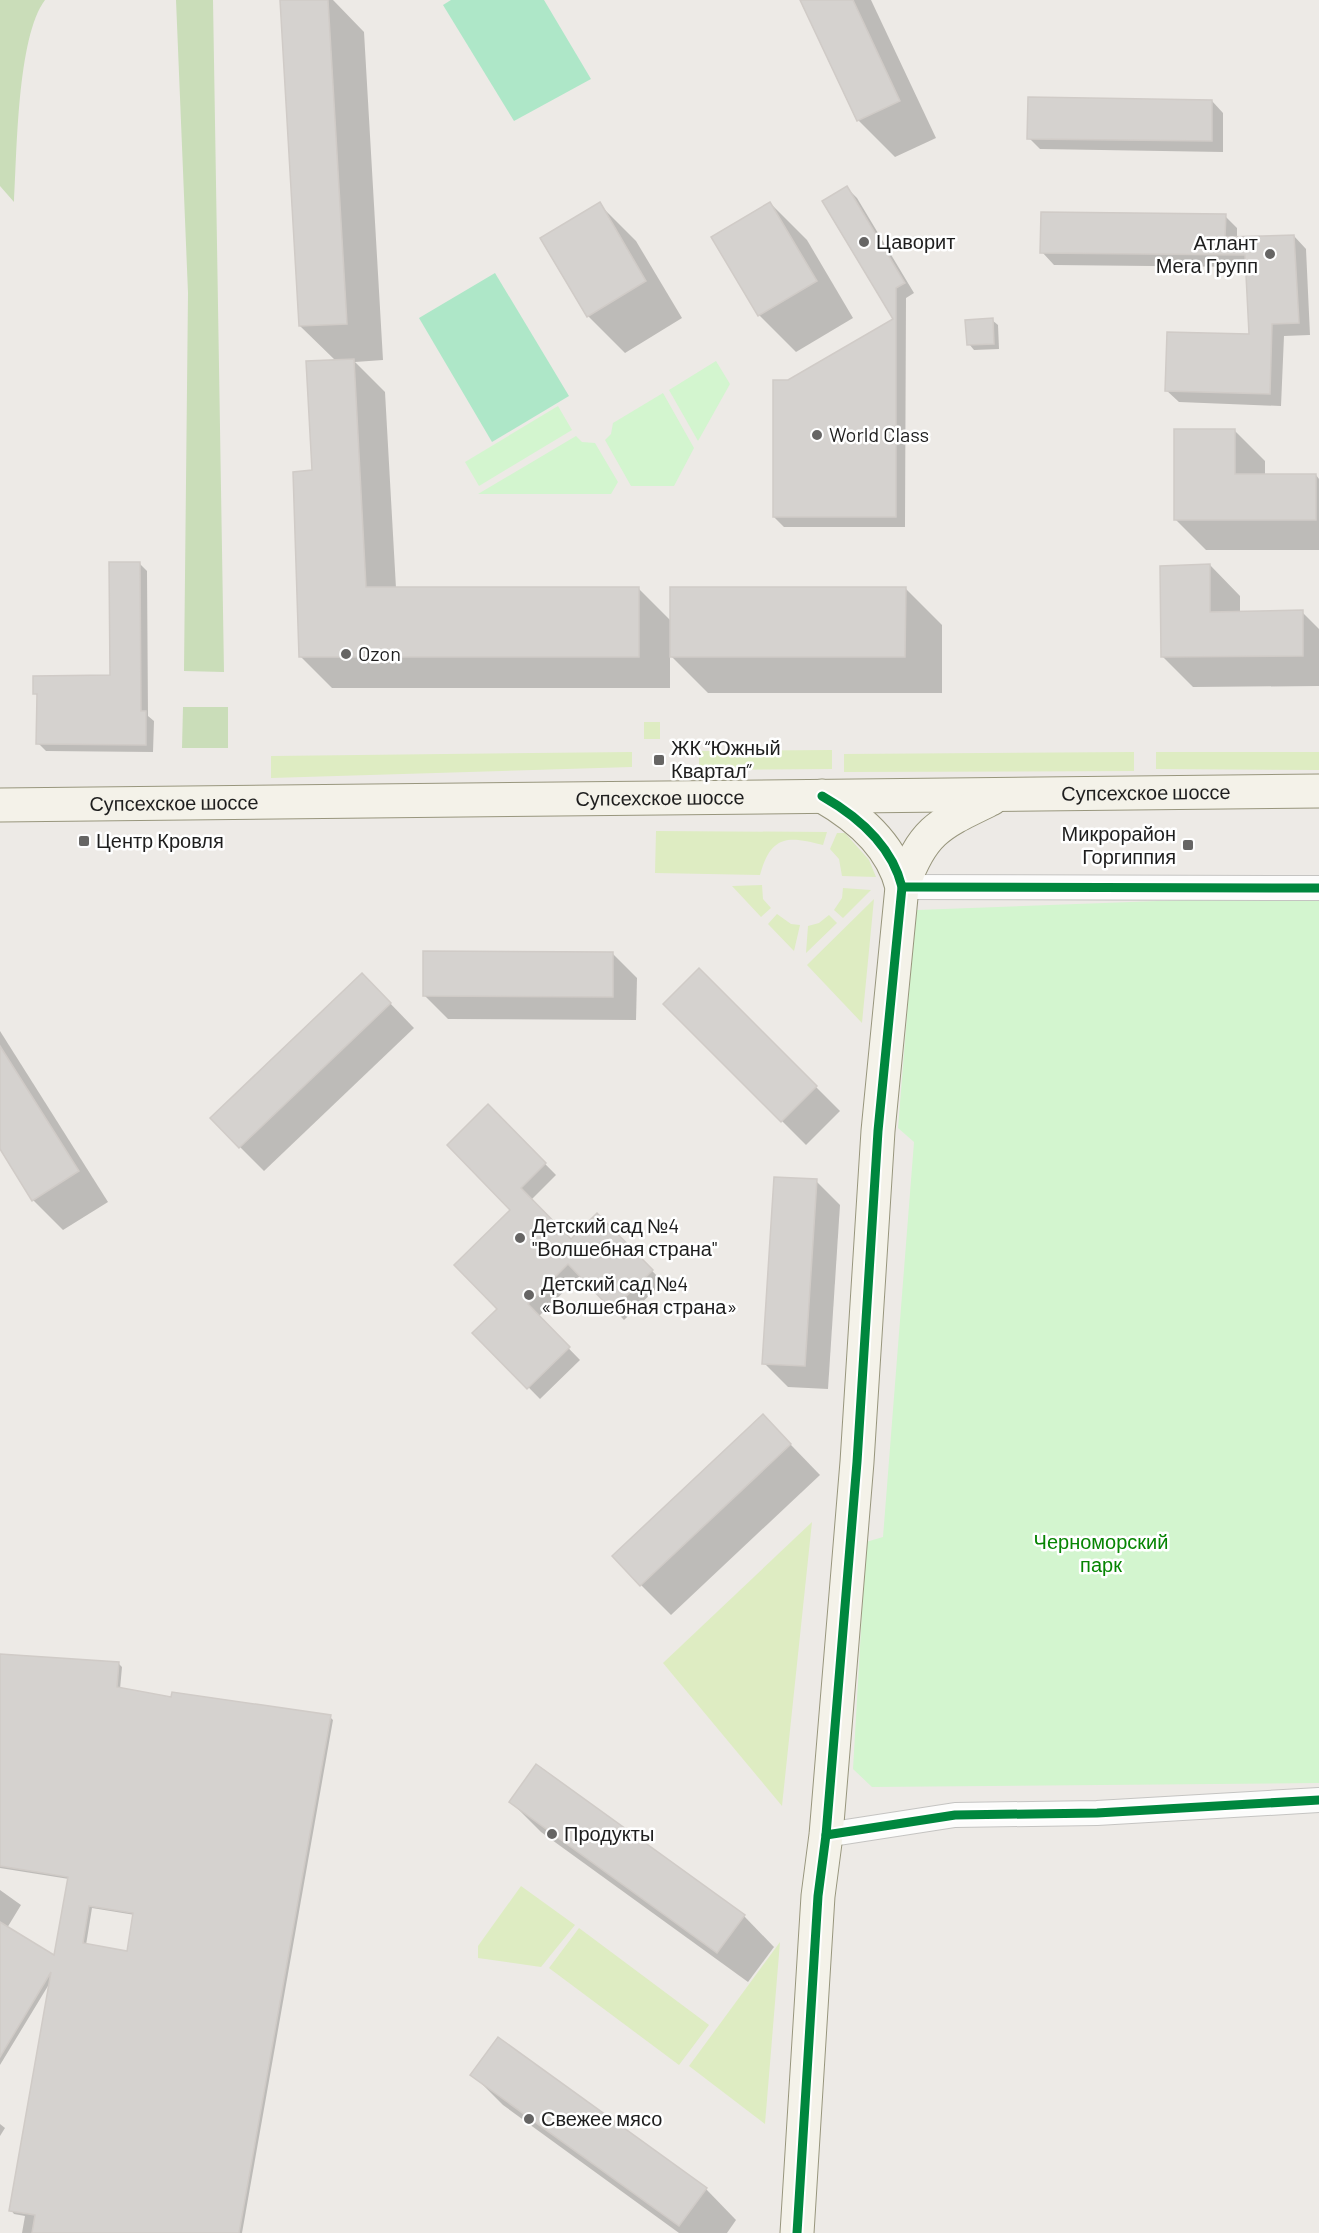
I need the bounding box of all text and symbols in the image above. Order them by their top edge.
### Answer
place label: Цаворит [876,229,955,253]
place label: Атлант Мега Групп [1156,230,1258,277]
marker: Цаворит [857,235,871,249]
marker: Атлант Мега Групп [1263,247,1277,261]
place label: World Class [829,422,929,446]
marker: World Class [810,428,824,442]
place label: Ozon [358,641,401,665]
marker: Ozon [339,647,353,661]
place label: ЖК “Южный Квартал” [671,735,781,782]
marker: ЖК “Южный Квартал” [652,753,666,767]
street label: Супсехское шоссе [1061,779,1231,805]
street label: Супсехское шоссе [575,784,745,810]
street label: Супсехское шоссе [89,789,259,815]
place label: Микрорайон Горгиппия [1062,821,1176,868]
place label: Центр Кровля [96,828,224,852]
marker: Центр Кровля [77,834,91,848]
marker: Микрорайон Горгиппия [1181,838,1195,852]
place label: Детский сад №4 "Волшебная страна" [532,1213,717,1260]
marker: Детский сад №4 "Волшебная страна" [513,1231,527,1245]
place label: Детский сад №4 «Волшебная страна» [541,1271,737,1318]
marker: Детский сад №4 «Волшебная страна» [522,1288,536,1302]
park label: Черноморский парк [1034,1529,1168,1576]
place label: Продукты [564,1821,654,1845]
marker: Продукты [545,1827,559,1841]
place label: Свежее мясо [541,2106,662,2130]
marker: Свежее мясо [522,2112,536,2126]

